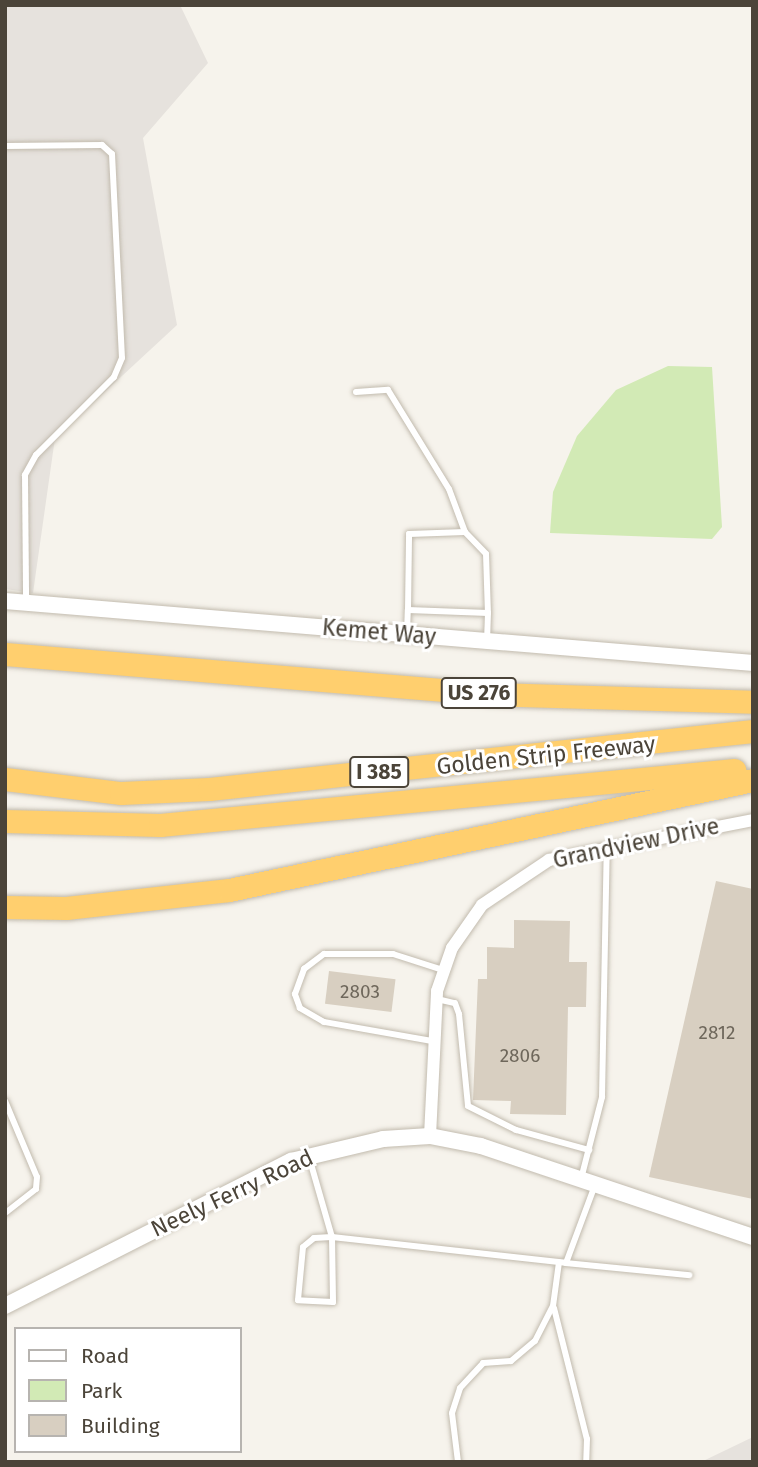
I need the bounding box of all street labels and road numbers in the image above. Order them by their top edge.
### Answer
street label: Kemet Way [321,613,437,651]
road number: US 276 [440,676,518,710]
street label: Golden Strip Freeway [435,730,657,780]
road number: I 385 [348,754,410,790]
street label: Grandview Drive [550,812,722,874]
street label: Neely Ferry Road [146,1143,318,1243]

